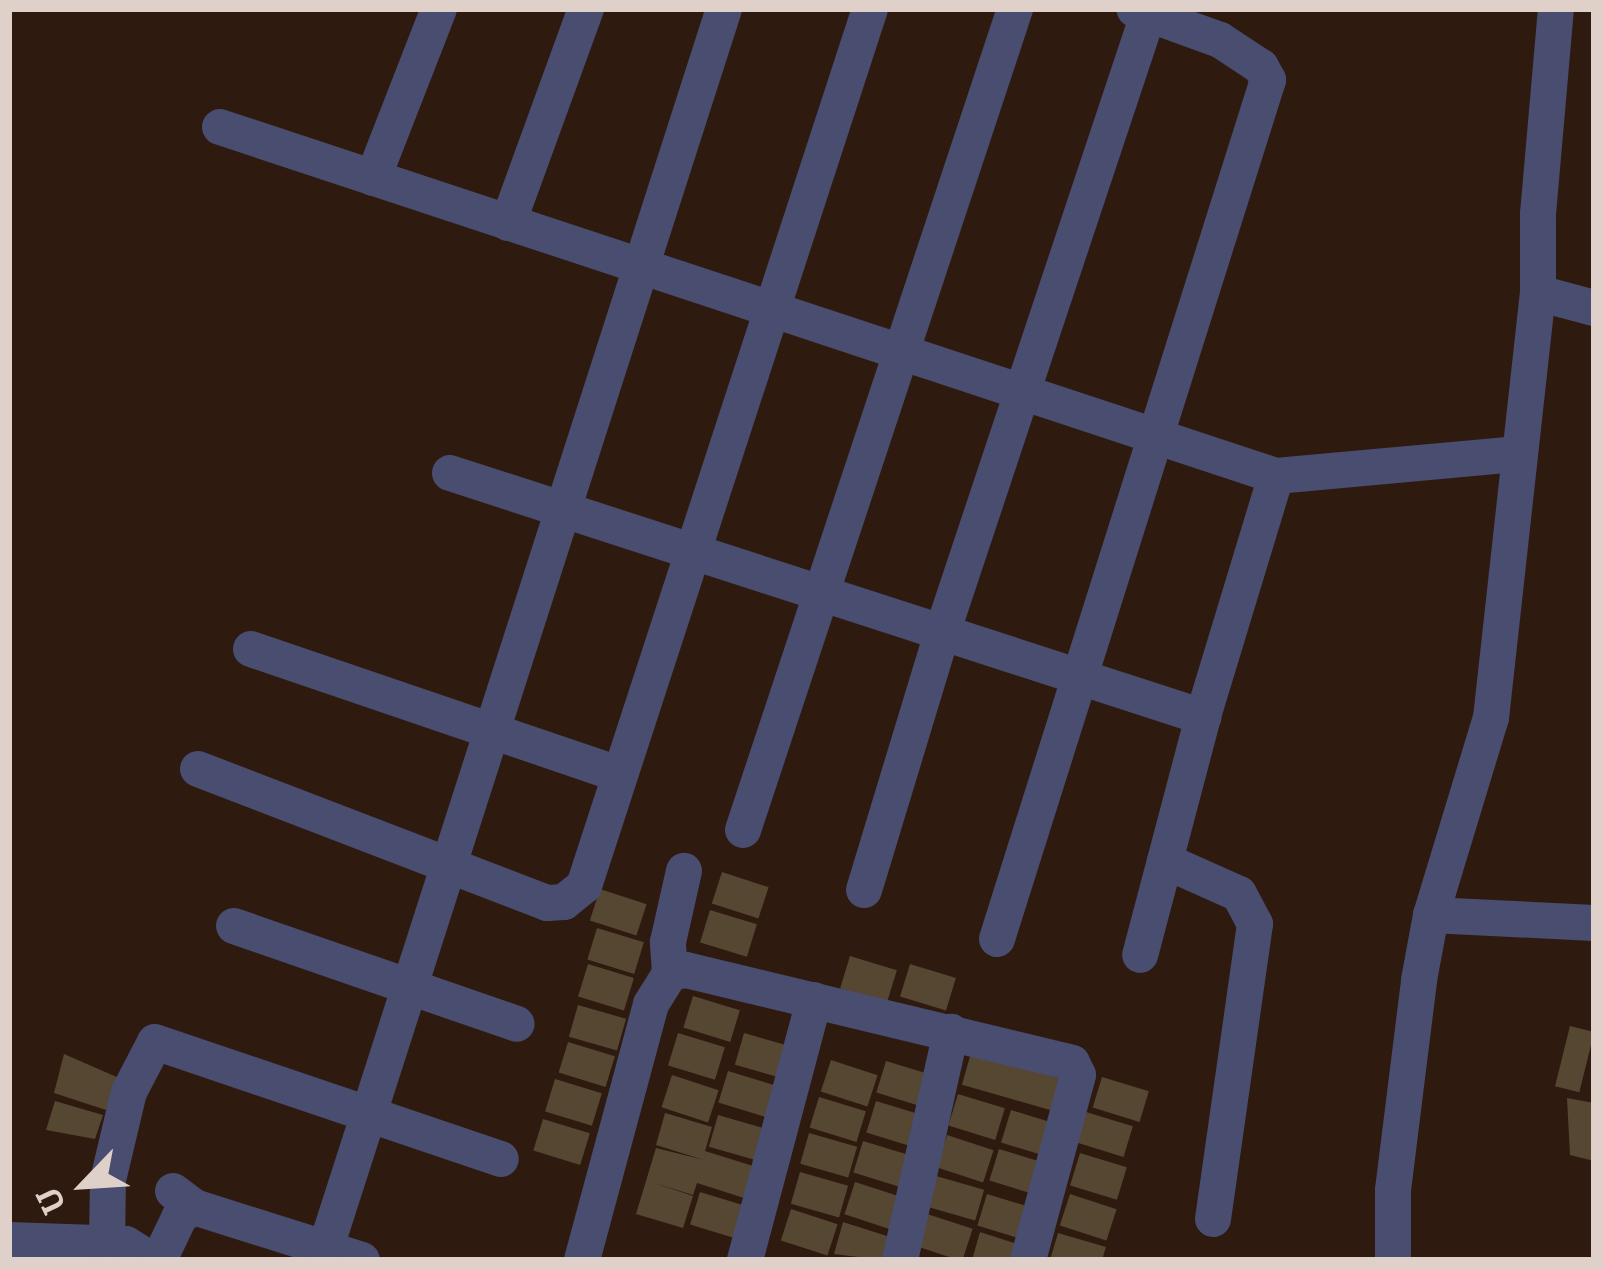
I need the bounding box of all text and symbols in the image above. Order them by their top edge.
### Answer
north arrow [24,1125,144,1245]
text: U [28,1181,75,1220]

